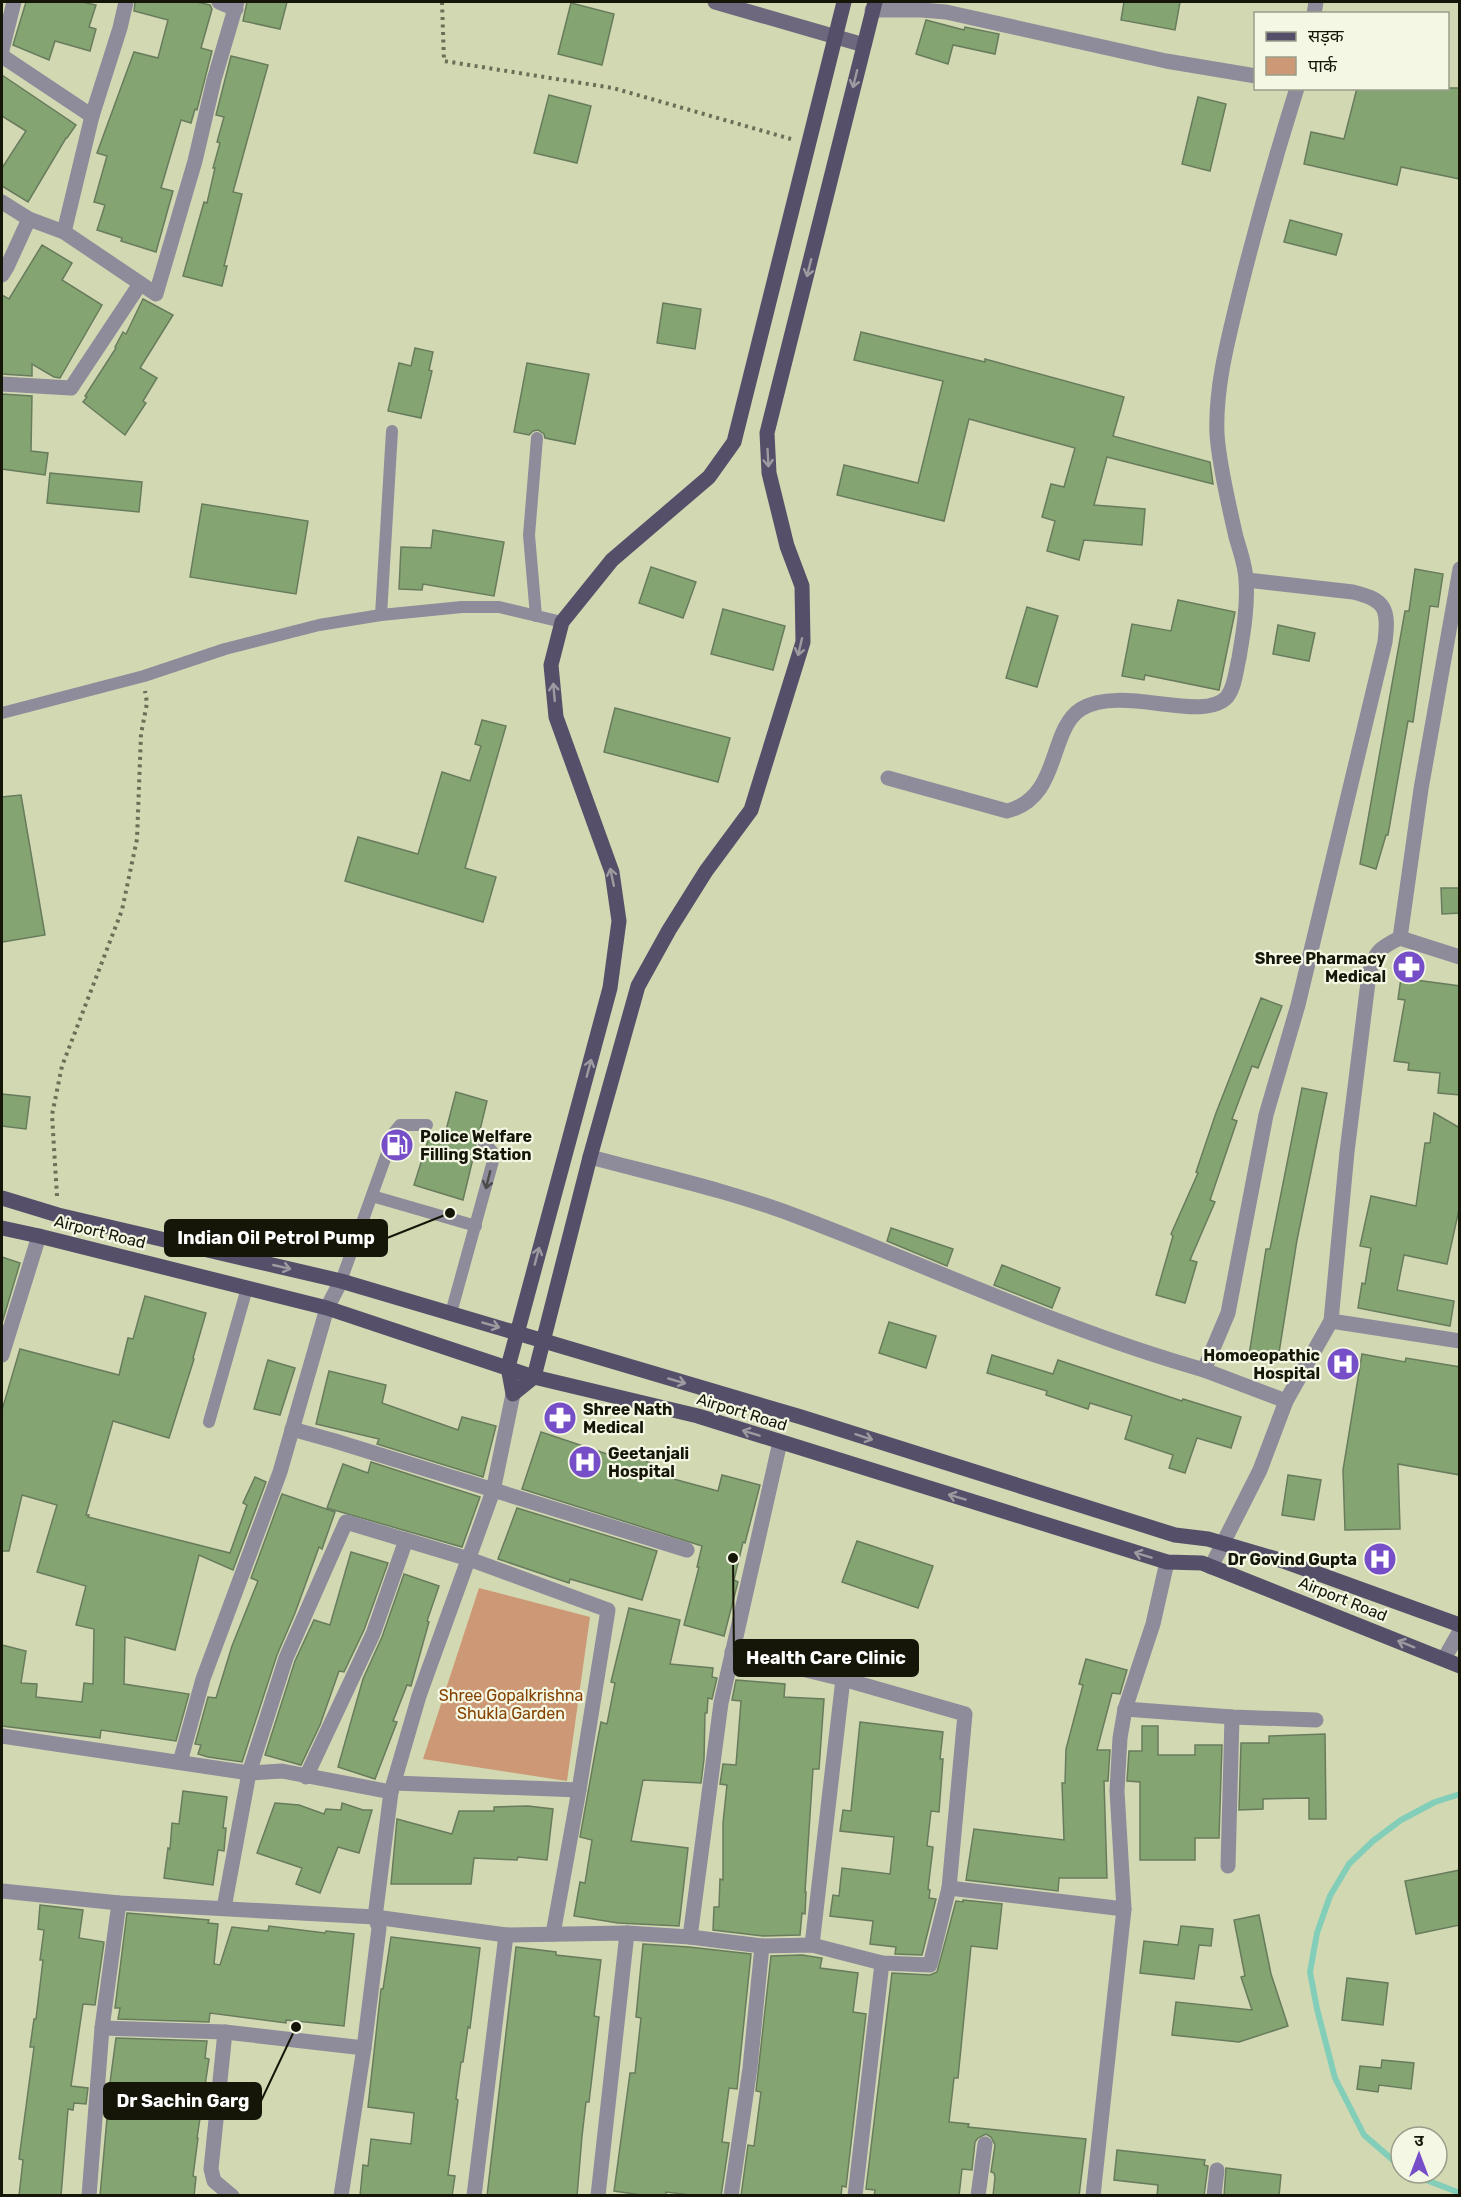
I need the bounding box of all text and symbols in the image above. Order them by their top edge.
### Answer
legend [1254,12,1449,90]
text: सड़क [1308,25,1345,47]
text: पार्क [1308,55,1338,77]
one-way arrow [849,69,861,88]
one-way arrow [802,258,814,277]
one-way arrow [762,447,773,467]
one-way arrow [794,638,806,657]
one-way arrow [548,683,559,703]
one-way arrow [606,868,618,887]
place label: Shree Pharmacy Medical [1255,949,1386,986]
pharmacy icon: Shree Pharmacy Medical [1391,949,1427,985]
one-way arrow [583,1059,595,1078]
fuel station icon: Police Welfare Filling Station [379,1127,415,1163]
place label: Police Welfare Filling Station [420,1127,532,1164]
one-way arrow [481,1170,493,1189]
street label: Airport Road [52,1211,148,1253]
callout: Indian Oil Petrol Pump [165,1220,387,1256]
text: Indian Oil Petrol Pump [177,1227,375,1249]
one-way arrow [532,1247,544,1266]
one-way arrow [273,1262,292,1274]
one-way arrow [481,1320,500,1331]
place label: Homoeopathic Hospital [1203,1346,1320,1383]
hospital icon: Homoeopathic Hospital [1325,1346,1361,1382]
one-way arrow [667,1376,686,1387]
street label: Airport Road [694,1389,790,1435]
pharmacy icon: Shree Nath Medical [542,1400,578,1436]
place label: Shree Nath Medical [583,1400,672,1437]
one-way arrow [742,1427,761,1438]
one-way arrow [854,1432,873,1443]
hospital icon: Geetanjali Hospital [567,1444,603,1480]
place label: Geetanjali Hospital [608,1444,689,1481]
one-way arrow [948,1491,967,1502]
hospital icon: Dr Govind Gupta [1362,1541,1398,1577]
one-way arrow [1134,1549,1153,1560]
place label: Dr Govind Gupta [1228,1550,1357,1569]
street label: Airport Road [1296,1573,1390,1625]
one-way arrow [1397,1637,1415,1648]
callout: Health Care Clinic [734,1640,918,1676]
text: Health Care Clinic [746,1647,906,1669]
park label: Shree Gopalkrishna Shukla Garden [439,1686,583,1723]
callout: Dr Sachin Garg [104,2083,261,2119]
text: Dr Sachin Garg [116,2090,250,2112]
north arrow [1389,2125,1449,2185]
text: उ [1414,2131,1424,2150]

